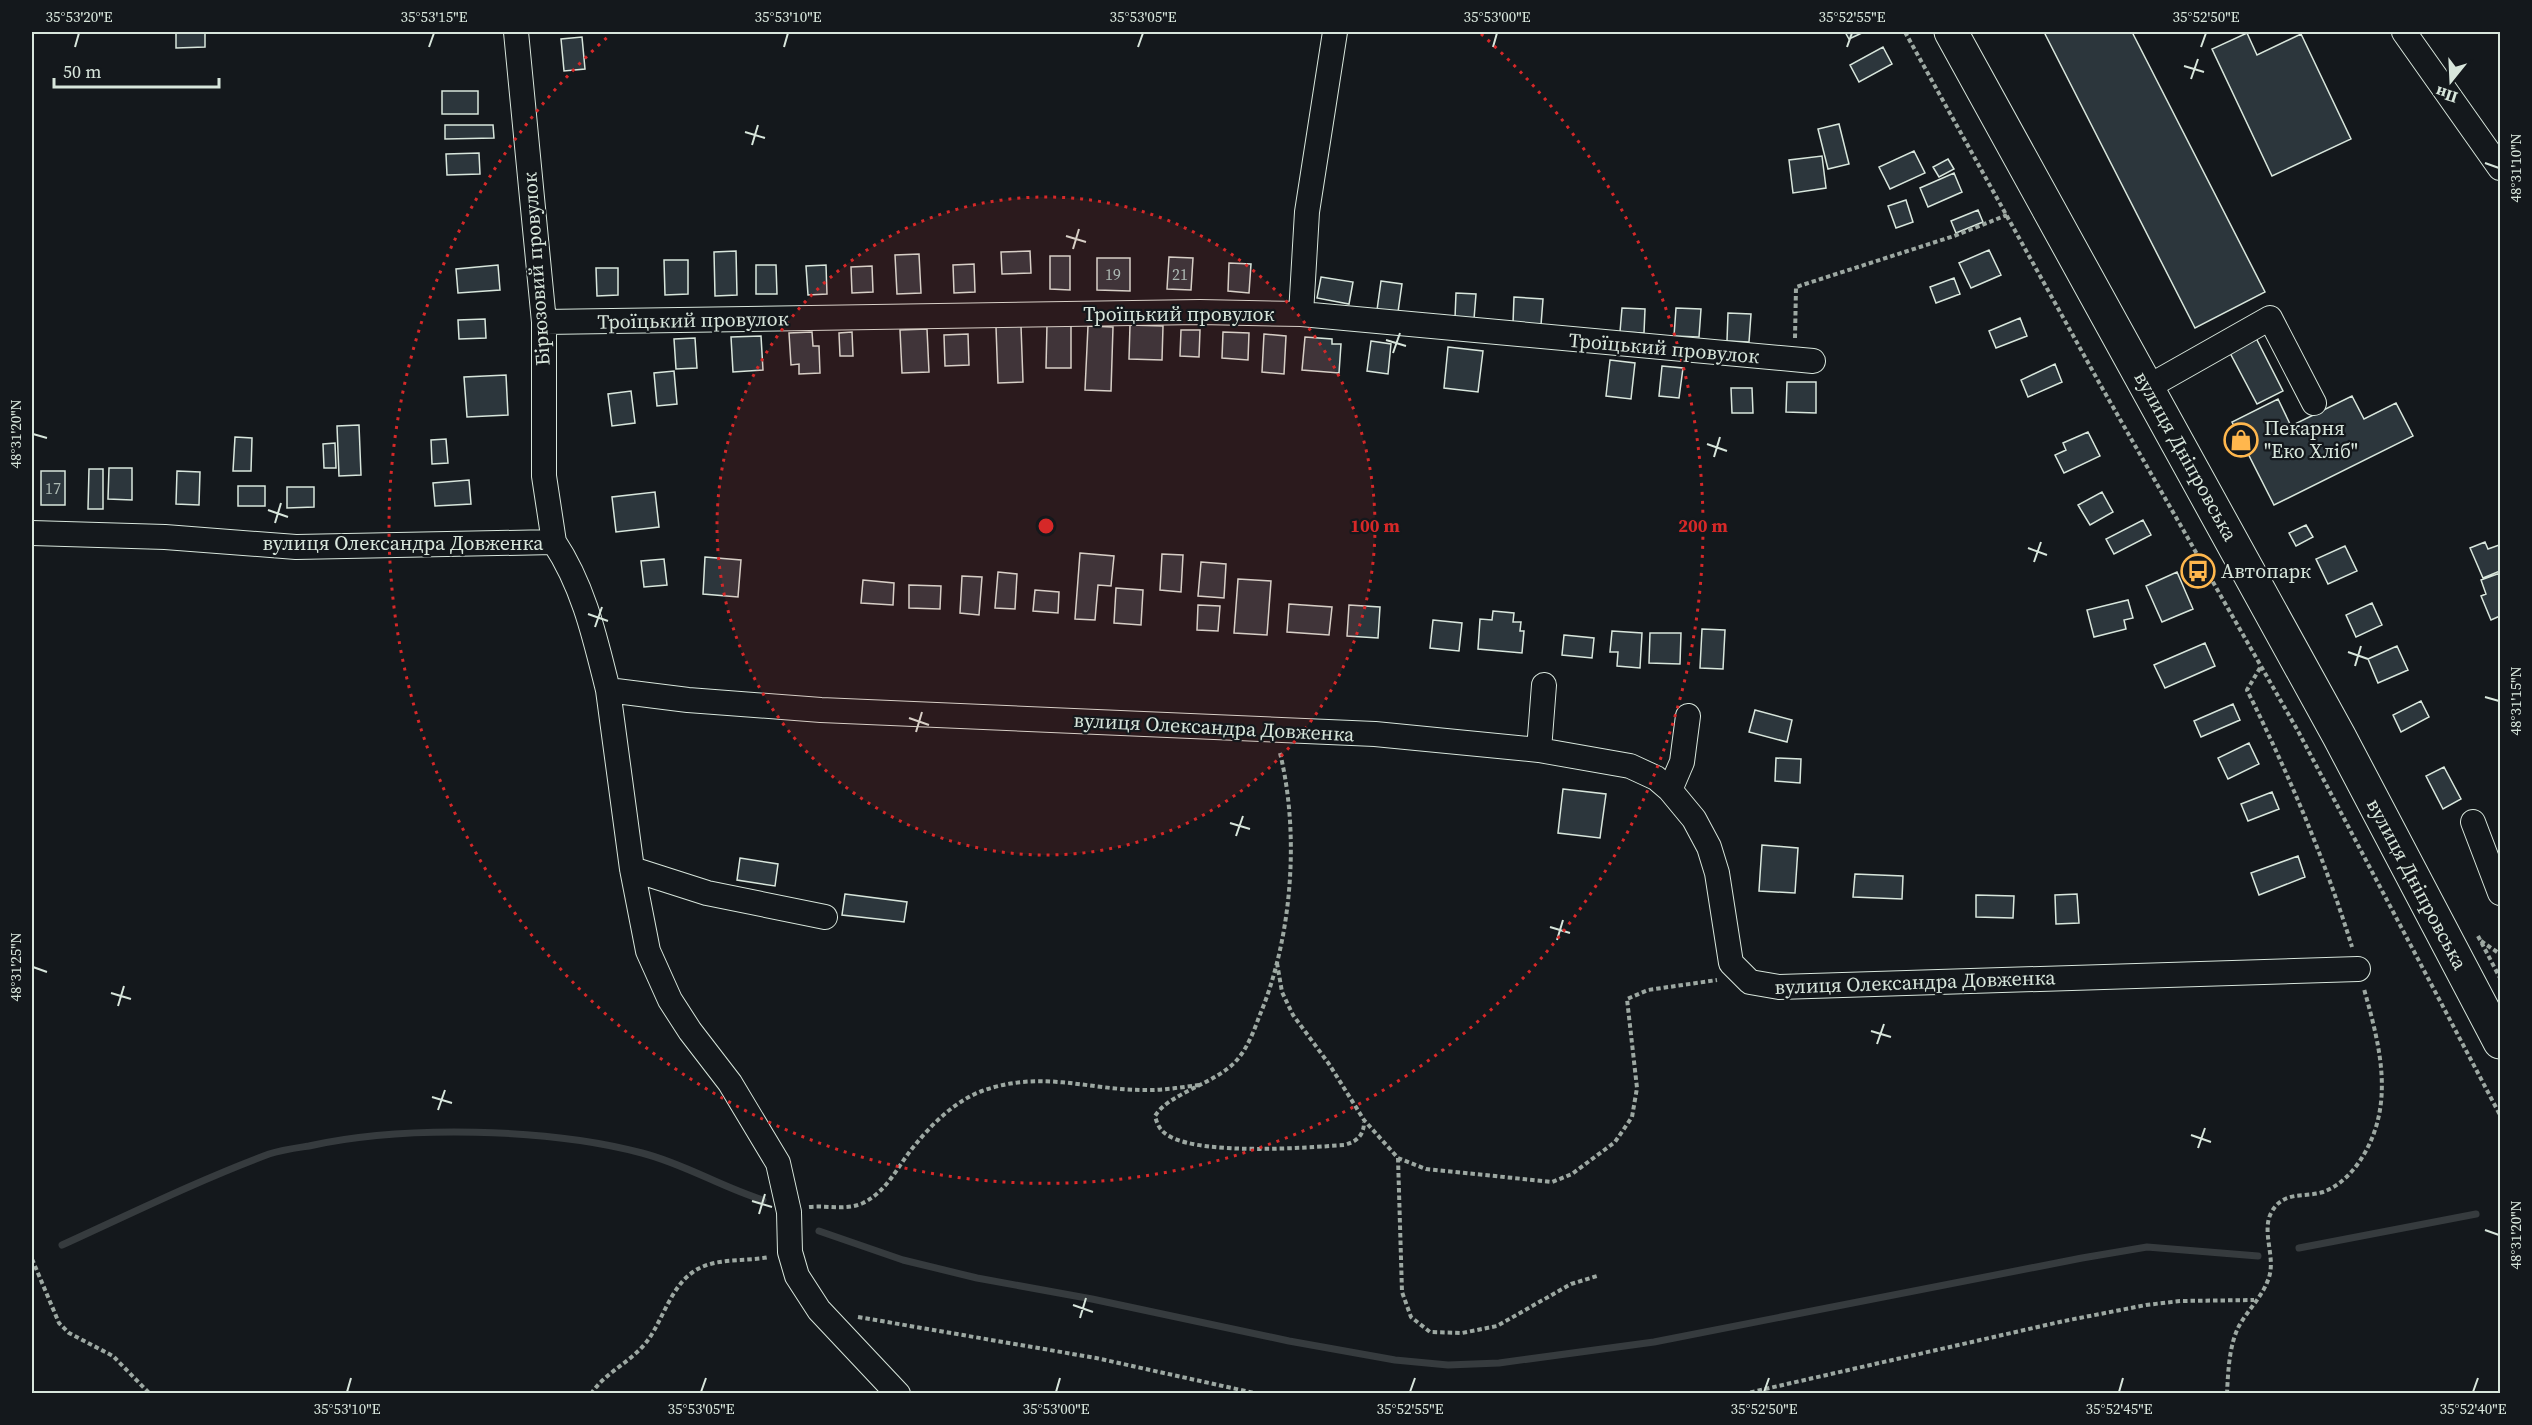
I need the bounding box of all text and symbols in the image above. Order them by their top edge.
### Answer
text: 35°53'20"E [45,6,113,27]
text: 35°53'15"E [400,6,468,27]
text: 35°53'10"E [754,6,822,27]
text: 35°53'05"E [1109,6,1177,27]
text: 35°53'00"E [1463,6,1531,27]
text: 35°52'55"E [1818,6,1886,27]
text: 35°52'50"E [2172,6,2240,27]
scale bar [54,51,219,89]
north arrow [2421,51,2481,111]
text: 50 m [63,59,101,84]
text: Пн [2432,81,2460,109]
text: 48°31'10"N [2505,133,2526,203]
street label: Бірюзовий провулок [515,171,557,367]
house number: 19 [1105,263,1121,285]
house number: 21 [1172,263,1188,285]
street label: Троїцький провулок [1083,300,1275,328]
street label: Троїцький провулок [597,304,789,336]
street label: Троїцький провулок [1568,326,1760,370]
street label: вулиця Дніпровська [2128,366,2245,547]
text: 48°31'20"N [5,399,26,469]
place label: Пекарня "Еко Хліб" [2264,414,2358,465]
shop icon: Пекарня "Еко Хліб" [2223,422,2259,458]
house number: 17 [45,477,61,499]
text: 100 m [1350,513,1400,538]
text: 200 m [1678,513,1728,538]
centre of rings [1036,516,1056,536]
street label: вулиця Олександра Довженка [263,529,544,557]
bus stop icon: Автопарк [2180,553,2216,589]
place label: Автопарк [2221,557,2311,585]
text: 48°31'15"N [2505,666,2526,736]
street label: вулиця Олександра Довженка [1073,706,1356,748]
street label: вулиця Дніпровська [2360,793,2474,975]
text: 48°31'25"N [5,932,26,1002]
street label: вулиця Олександра Довженка [1774,963,2057,1001]
text: 48°31'20"N [2505,1200,2526,1270]
text: 35°53'10"E [313,1398,381,1419]
text: 35°53'05"E [667,1398,735,1419]
text: 35°53'00"E [1022,1398,1090,1419]
text: 35°52'55"E [1376,1398,1444,1419]
text: 35°52'50"E [1730,1398,1798,1419]
text: 35°52'45"E [2085,1398,2153,1419]
text: 35°52'40"E [2439,1398,2507,1419]

